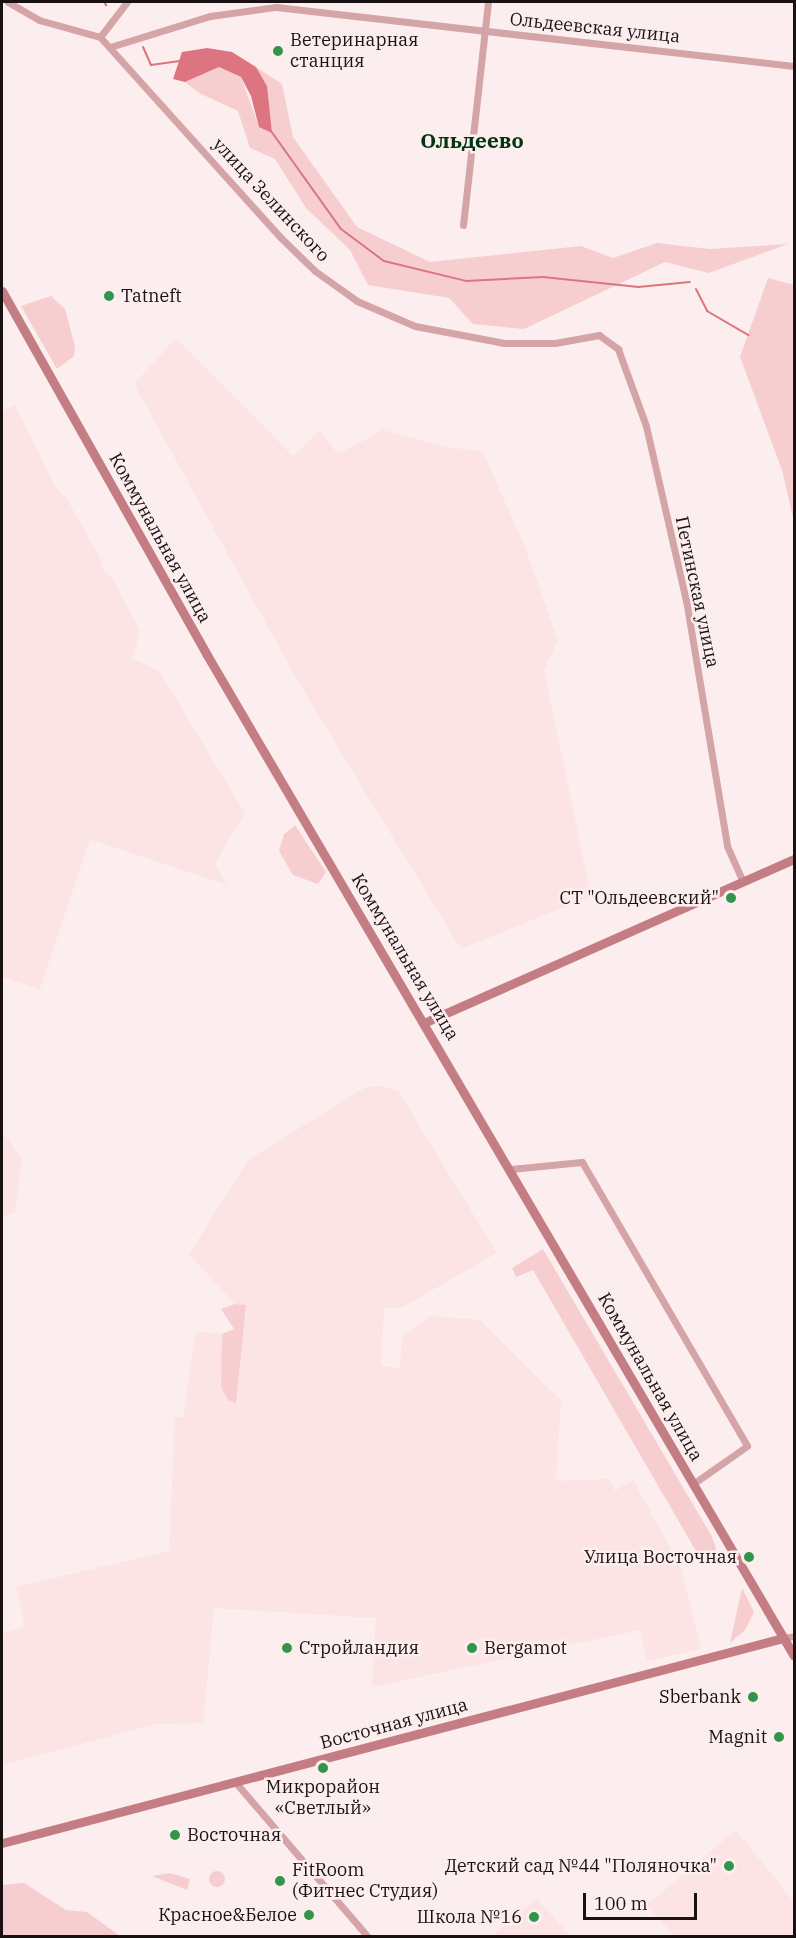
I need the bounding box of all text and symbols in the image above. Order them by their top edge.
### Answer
street label: Ольдеевская улица [509,8,681,48]
place label: Ветеринарная станция [290,30,419,72]
marker: Ветеринарная станция [271,44,285,58]
district label: Ольдеево [420,127,524,153]
street label: улица Зелинского [208,134,334,266]
place label: Tatneft [121,285,182,307]
marker: Tatneft [102,289,116,303]
street label: Коммунальная улица [104,449,216,627]
street label: Петинская улица [670,514,724,670]
street label: Коммунальная улица [347,870,463,1044]
place label: СТ "Ольдеевский" [560,887,719,909]
marker: СТ "Ольдеевский" [724,891,738,905]
street label: Коммунальная улица [593,1289,707,1465]
place label: Улица Восточная [584,1546,737,1568]
marker: Улица Восточная [742,1550,756,1564]
place label: Стройландия [299,1637,419,1659]
place label: Bergamot [484,1637,567,1659]
marker: Стройландия [280,1641,294,1655]
marker: Bergamot [465,1641,479,1655]
place label: Sberbank [659,1686,741,1708]
marker: Sberbank [746,1690,760,1704]
street label: Восточная улица [318,1694,470,1754]
place label: Magnit [708,1726,767,1748]
marker: Magnit [772,1730,786,1744]
marker: Микрорайон «Светлый» [316,1761,330,1775]
place label: Микрорайон «Светлый» [266,1777,380,1820]
place label: Восточная [187,1824,281,1846]
marker: Восточная [168,1828,182,1842]
place label: Детский сад №44 "Поляночка" [445,1855,717,1877]
marker: Детский сад №44 "Поляночка" [722,1859,736,1873]
place label: FitRoom (Фитнес Студия) [292,1860,438,1902]
marker: FitRoom (Фитнес Студия) [273,1874,287,1888]
scale bar [586,1881,700,1919]
text: 100 m [594,1892,648,1915]
place label: Красное&Белое [158,1904,297,1926]
place label: Школа №16 [417,1906,522,1928]
marker: Красное&Белое [302,1908,316,1922]
marker: Школа №16 [527,1910,541,1924]

